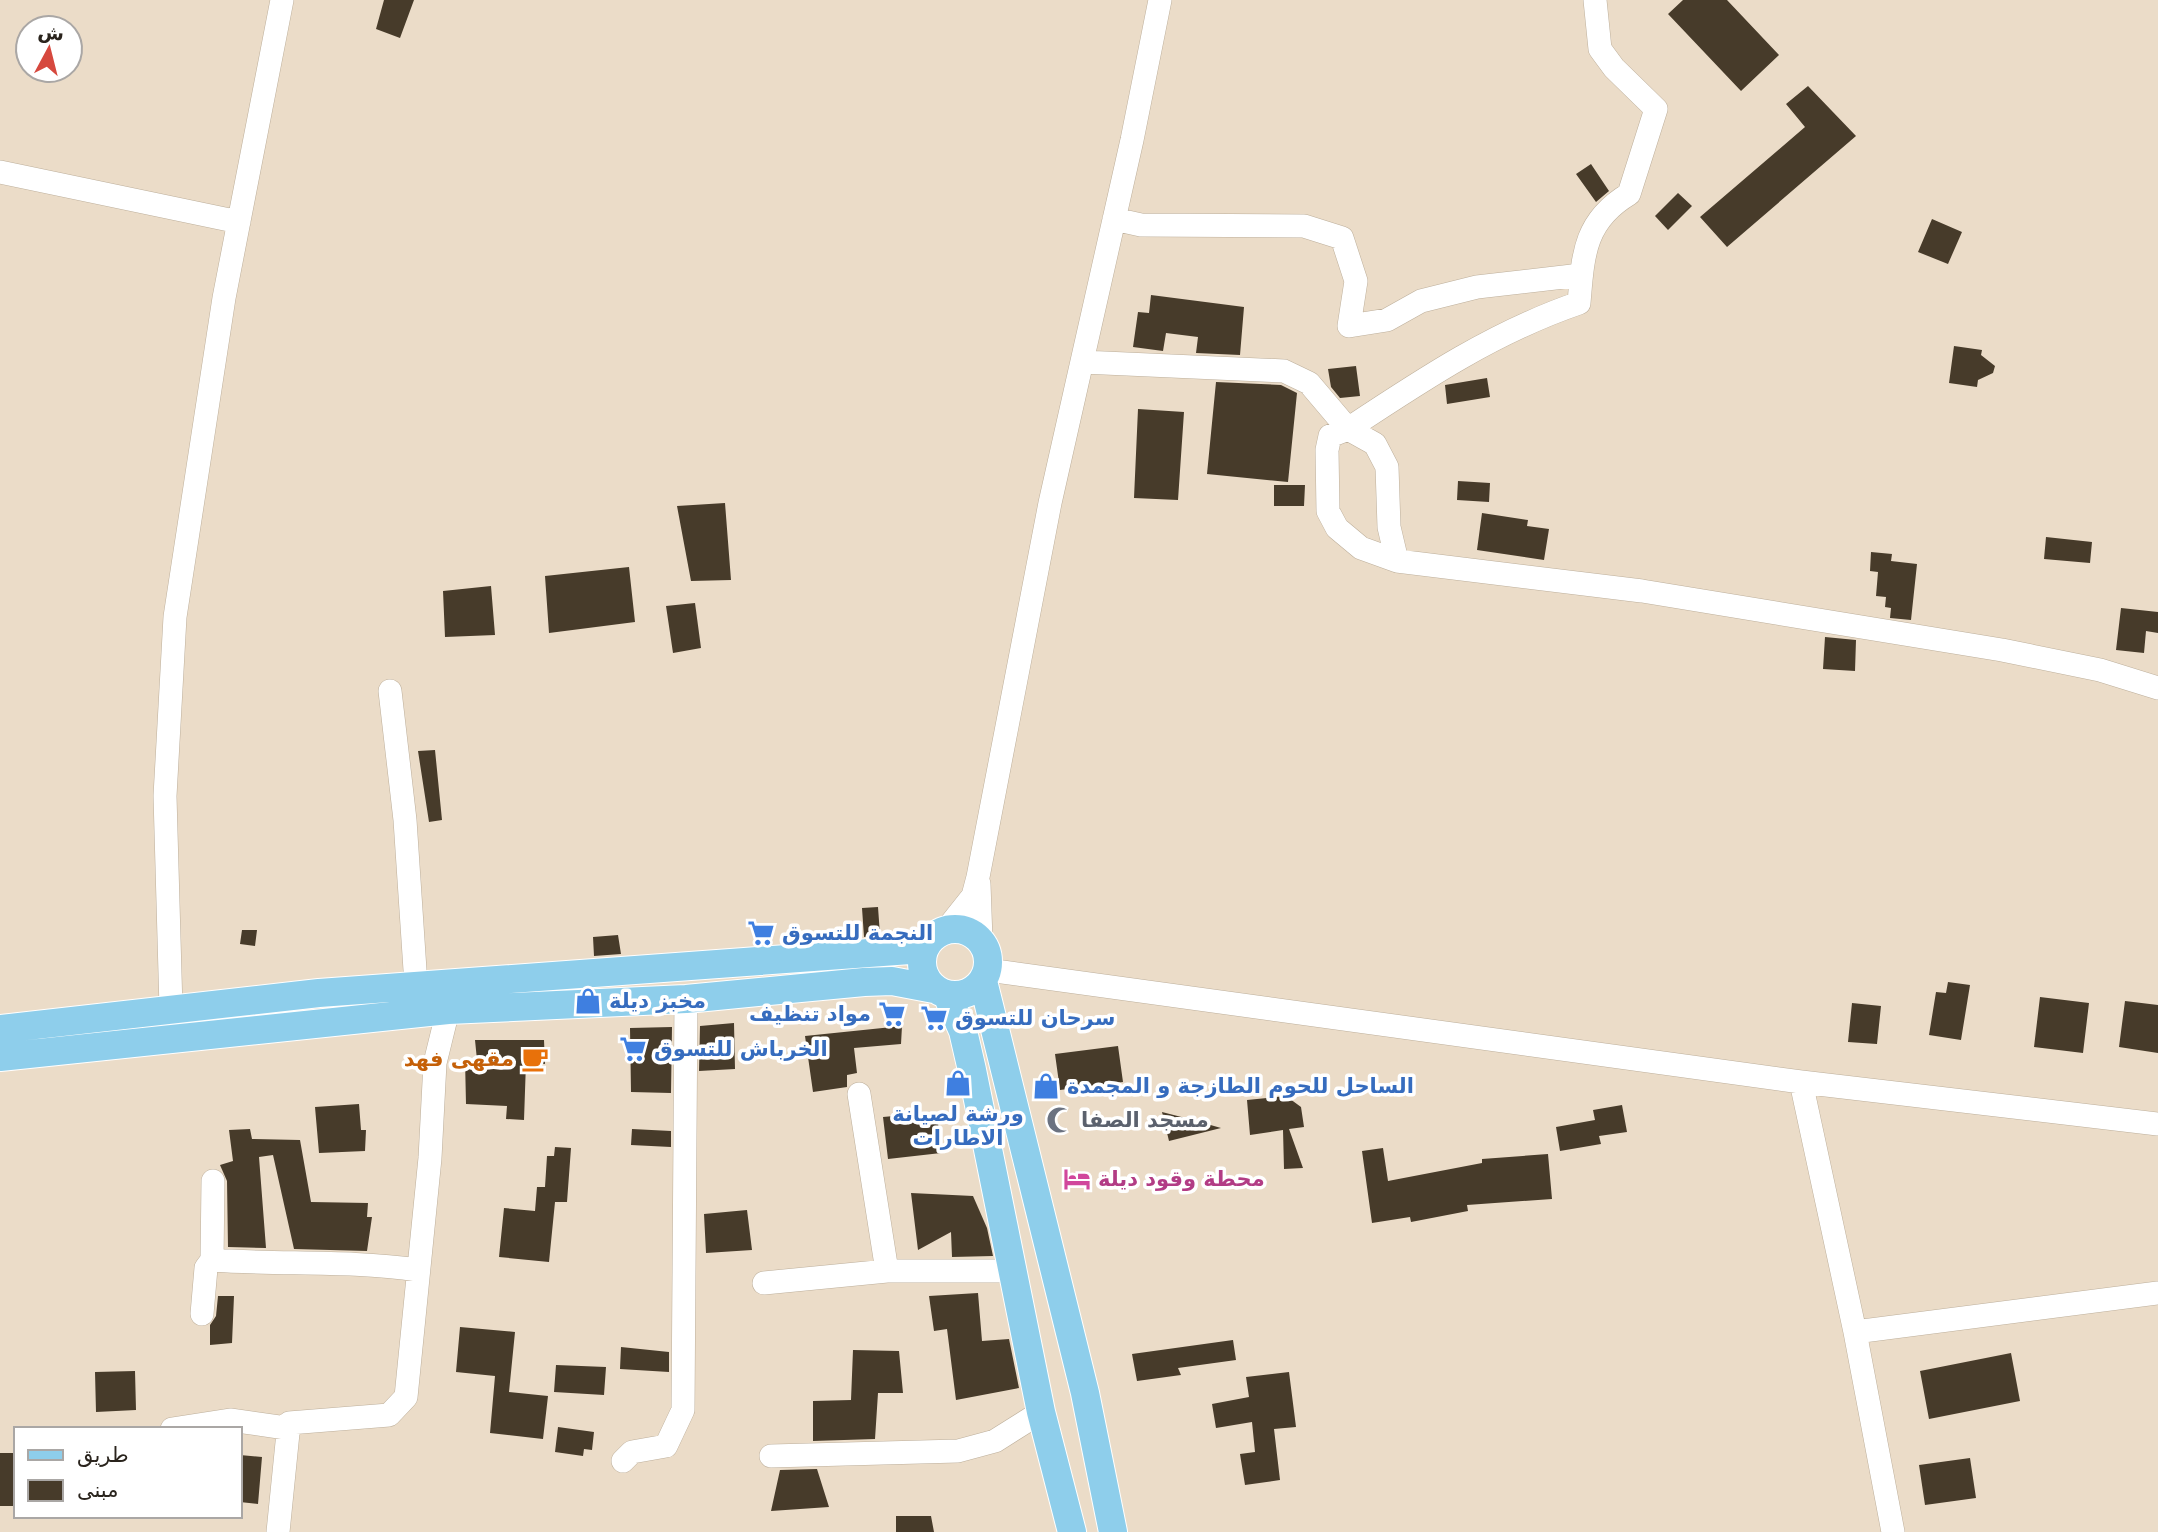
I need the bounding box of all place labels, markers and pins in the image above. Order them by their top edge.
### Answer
supermarket icon: النجمة للتسوق [746,918,776,948]
place label: النجمة للتسوق [782,921,933,945]
shop icon: مخبز ديلة [573,986,603,1016]
place label: مخبز ديلة [609,989,706,1013]
supermarket icon: مواد تنظيف [877,999,907,1029]
place label: مواد تنظيف [749,1002,871,1026]
supermarket icon: سرحان للتسوق [919,1003,949,1033]
place label: سرحان للتسوق [955,1006,1115,1030]
supermarket icon: الخرباش للتسوق [618,1034,648,1064]
place label: الخرباش للتسوق [654,1037,828,1061]
cafe icon: مقهى فهد [520,1044,550,1074]
place label: مقهى فهد [404,1047,514,1071]
shop icon: ورشة لصيانة الاطارات [943,1068,973,1098]
shop icon: الساحل للحوم الطازجة و المجمدة [1031,1071,1061,1101]
place label: الساحل للحوم الطازجة و المجمدة [1067,1074,1414,1098]
place label: ورشة لصيانة الاطارات [892,1102,1024,1150]
mosque icon: مسجد الصفا [1045,1105,1075,1135]
place label: مسجد الصفا [1081,1108,1209,1132]
hotel icon: محطة وقود ديلة [1062,1164,1092,1194]
place label: محطة وقود ديلة [1098,1167,1265,1191]

